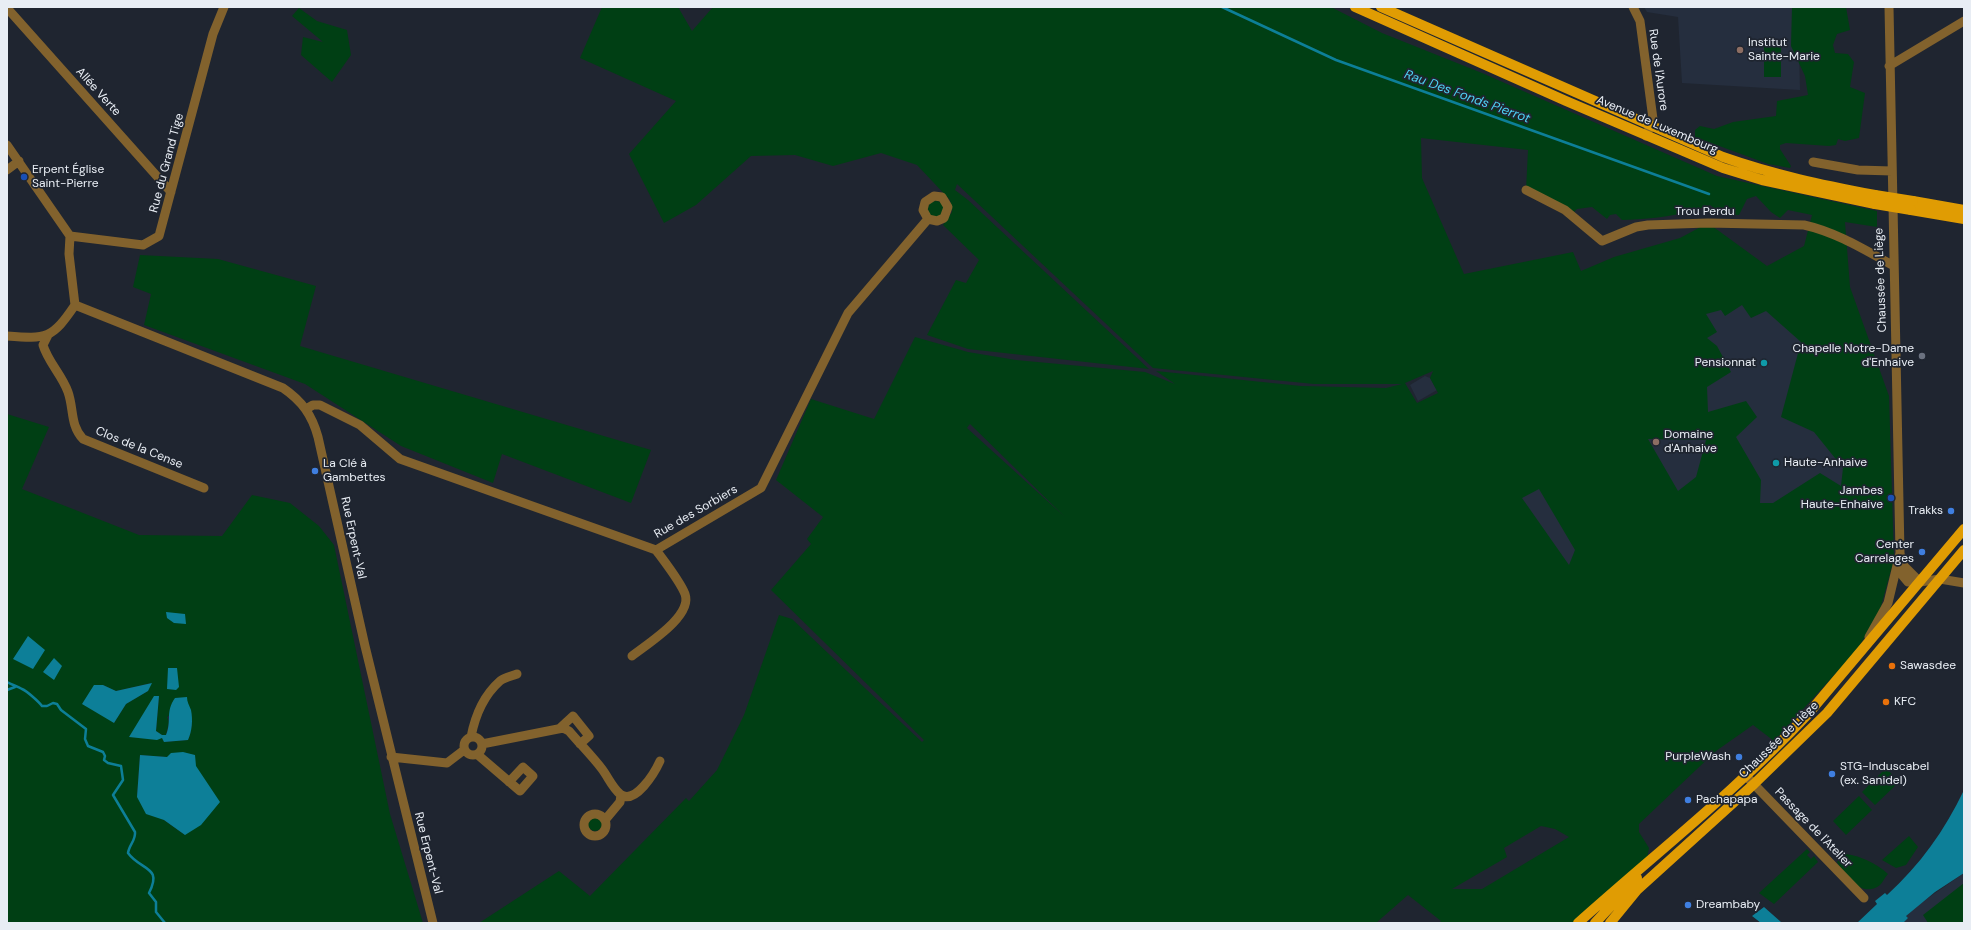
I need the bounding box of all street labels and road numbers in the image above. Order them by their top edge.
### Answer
street label: Rue de l'Aurore [1645,28,1671,112]
street label: Allée Verte [73,65,123,119]
street label: Avenue de Luxembourg [1594,93,1720,157]
street label: Rue du Grand Tige [147,112,187,214]
street label: Trou Perdu [1675,205,1735,219]
street label: Chaussée de Liège [1872,227,1890,333]
street label: Clos de la Cense [93,424,185,472]
street label: Rue des Sorbiers [652,482,740,542]
street label: Rue Erpent-Val [337,496,369,580]
street label: Chaussée de Liège [1736,699,1822,781]
street label: Passage de l'Atelier [1771,785,1855,871]
street label: Rue Erpent-Val [411,811,445,895]

